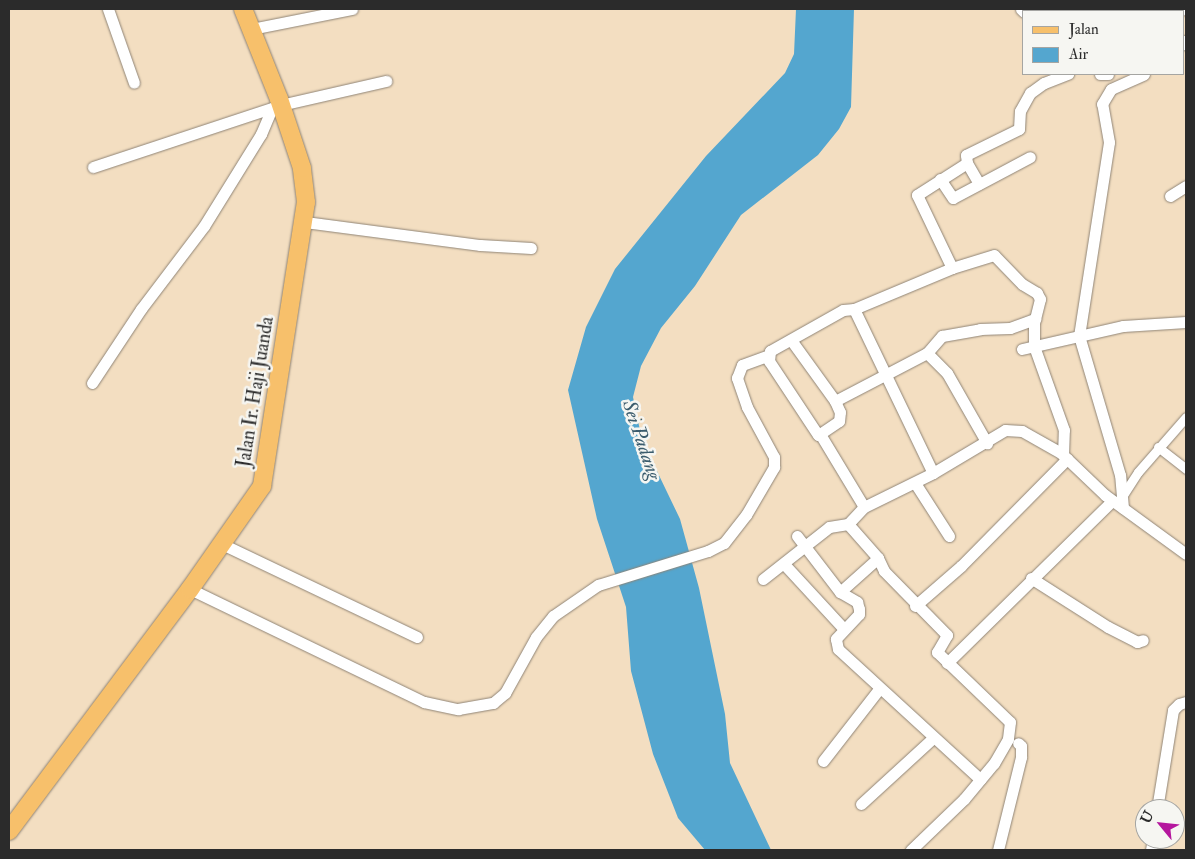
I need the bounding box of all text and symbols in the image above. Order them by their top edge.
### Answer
legend [1022,10,1185,75]
text: Jalan [1069,20,1099,39]
text: Air [1069,45,1088,64]
street label: Jalan Ir. Haji Juanda [233,315,279,469]
water label: Sei Padang [617,397,667,483]
north arrow [1135,799,1185,849]
text: U [1137,808,1157,826]

